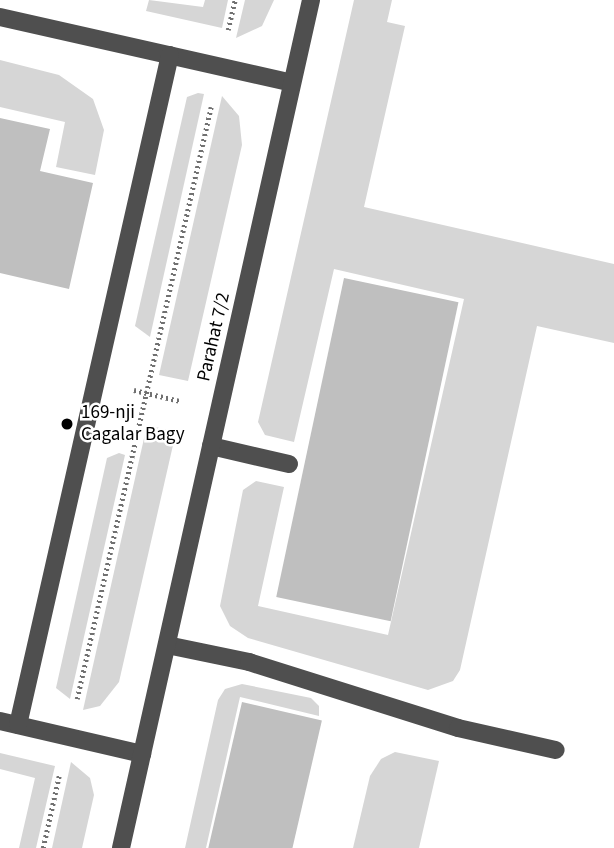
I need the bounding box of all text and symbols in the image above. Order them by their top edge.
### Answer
street label: Parahat 7/2 [193,290,235,384]
place label: 169-nji Cagalar Bagy [81,402,185,446]
marker: 169-nji Cagalar Bagy [59,416,75,432]

